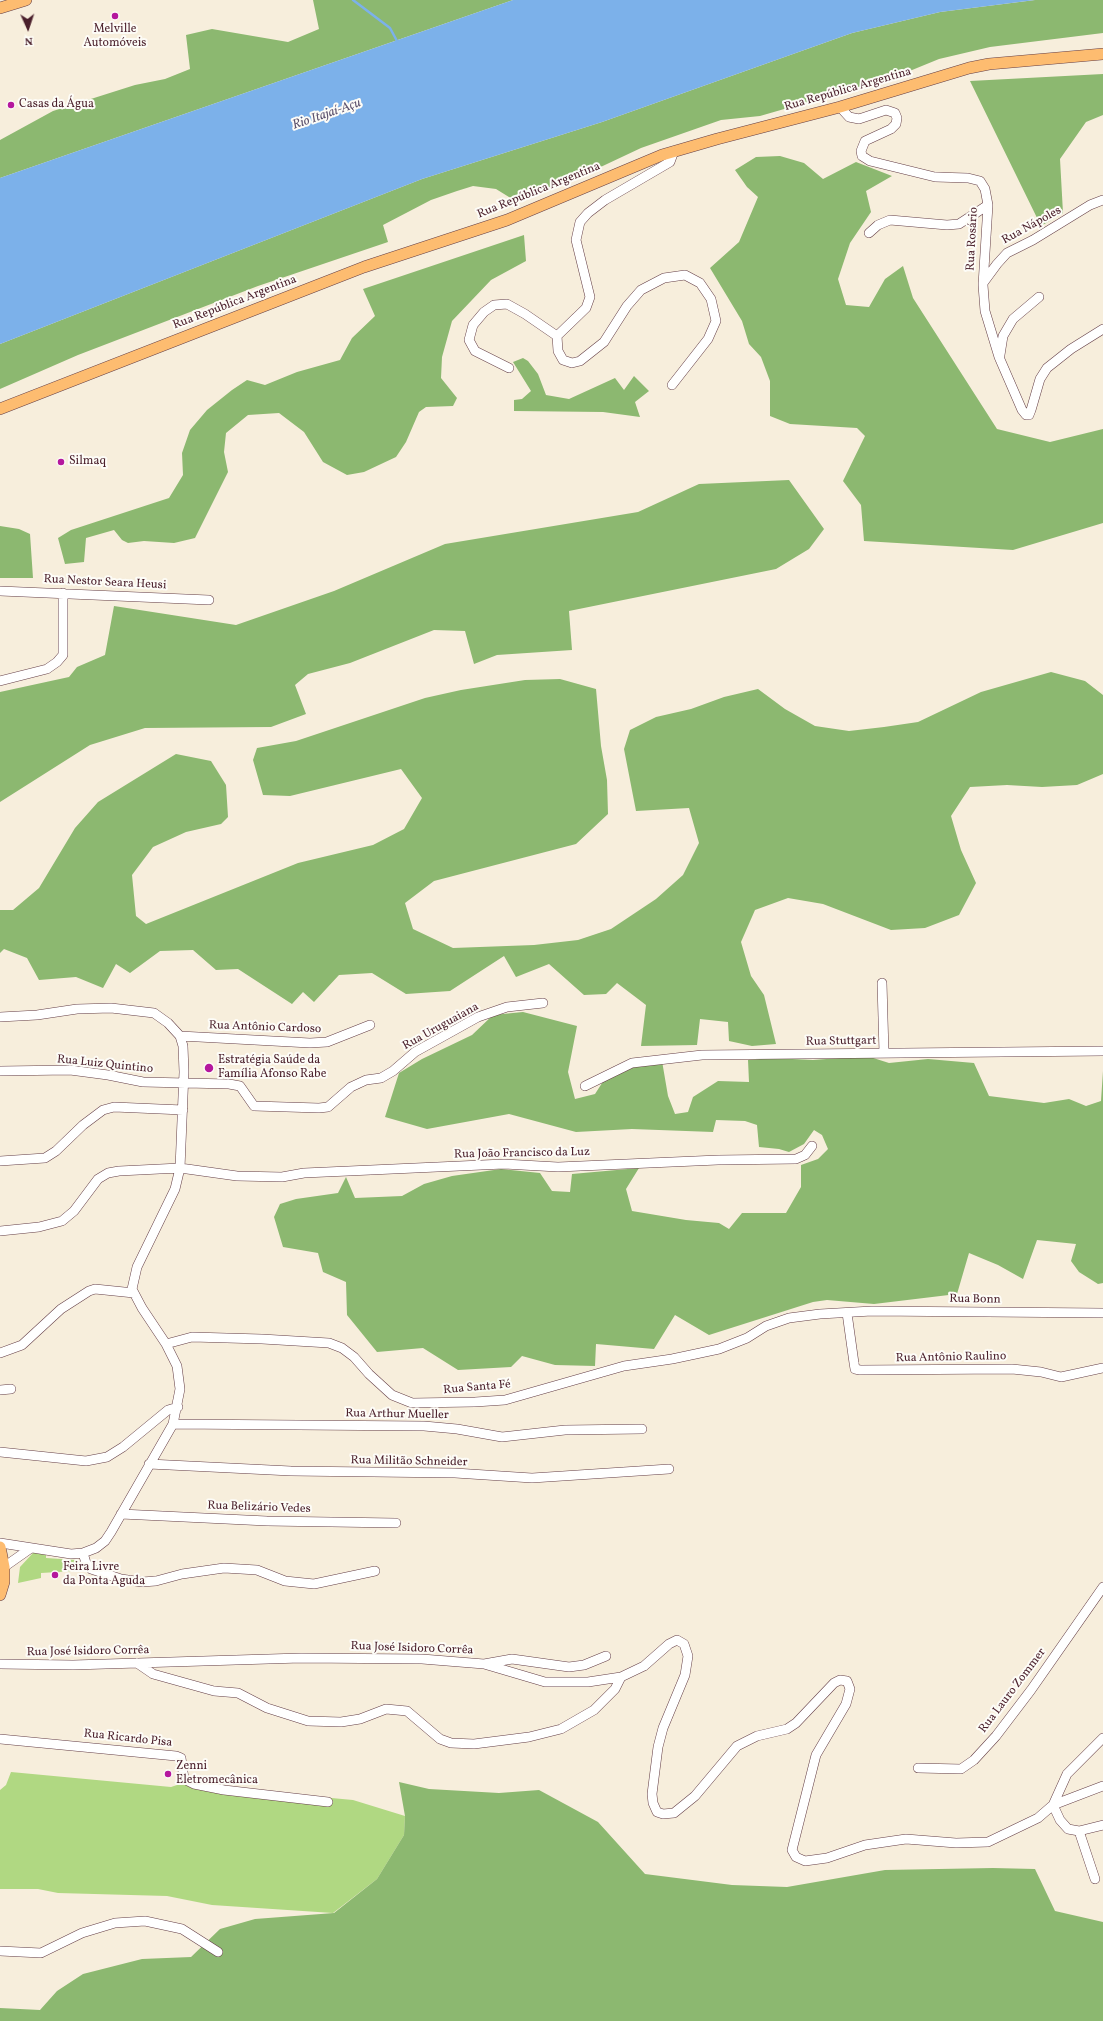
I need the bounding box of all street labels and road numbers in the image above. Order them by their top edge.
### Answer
street label: Rua República Argentina [783,65,913,115]
street label: Rua República Argentina [475,160,603,222]
street label: Rua Nápoles [1000,204,1064,248]
street label: Rua Rosário [964,207,982,271]
street label: Rua República Argentina [171,273,299,333]
street label: Rua Nestor Seara Heusi [43,573,167,593]
street label: Rua Uruguaiana [400,1000,482,1054]
street label: Rua Antônio Cardoso [209,1019,321,1037]
street label: Rua Stuttgart [806,1034,876,1050]
street label: Rua Luiz Quintino [56,1053,154,1077]
street label: Rua João Francisco da Luz [454,1146,590,1162]
street label: Rua Bonn [949,1292,1001,1308]
street label: Rua Antônio Raulino [896,1350,1006,1366]
street label: Rua Santa Fé [443,1378,511,1398]
street label: Rua Arthur Mueller [345,1407,449,1423]
street label: Rua Militão Schneider [350,1454,468,1470]
street label: Rua Belizário Vedes [207,1499,311,1517]
street label: Rua José Isidoro Corrêa [350,1640,474,1658]
street label: Rua José Isidoro Corrêa [26,1644,150,1660]
street label: Rua Lauro Zommer [976,1646,1050,1736]
street label: Rua Ricardo Pisa [83,1727,173,1751]

